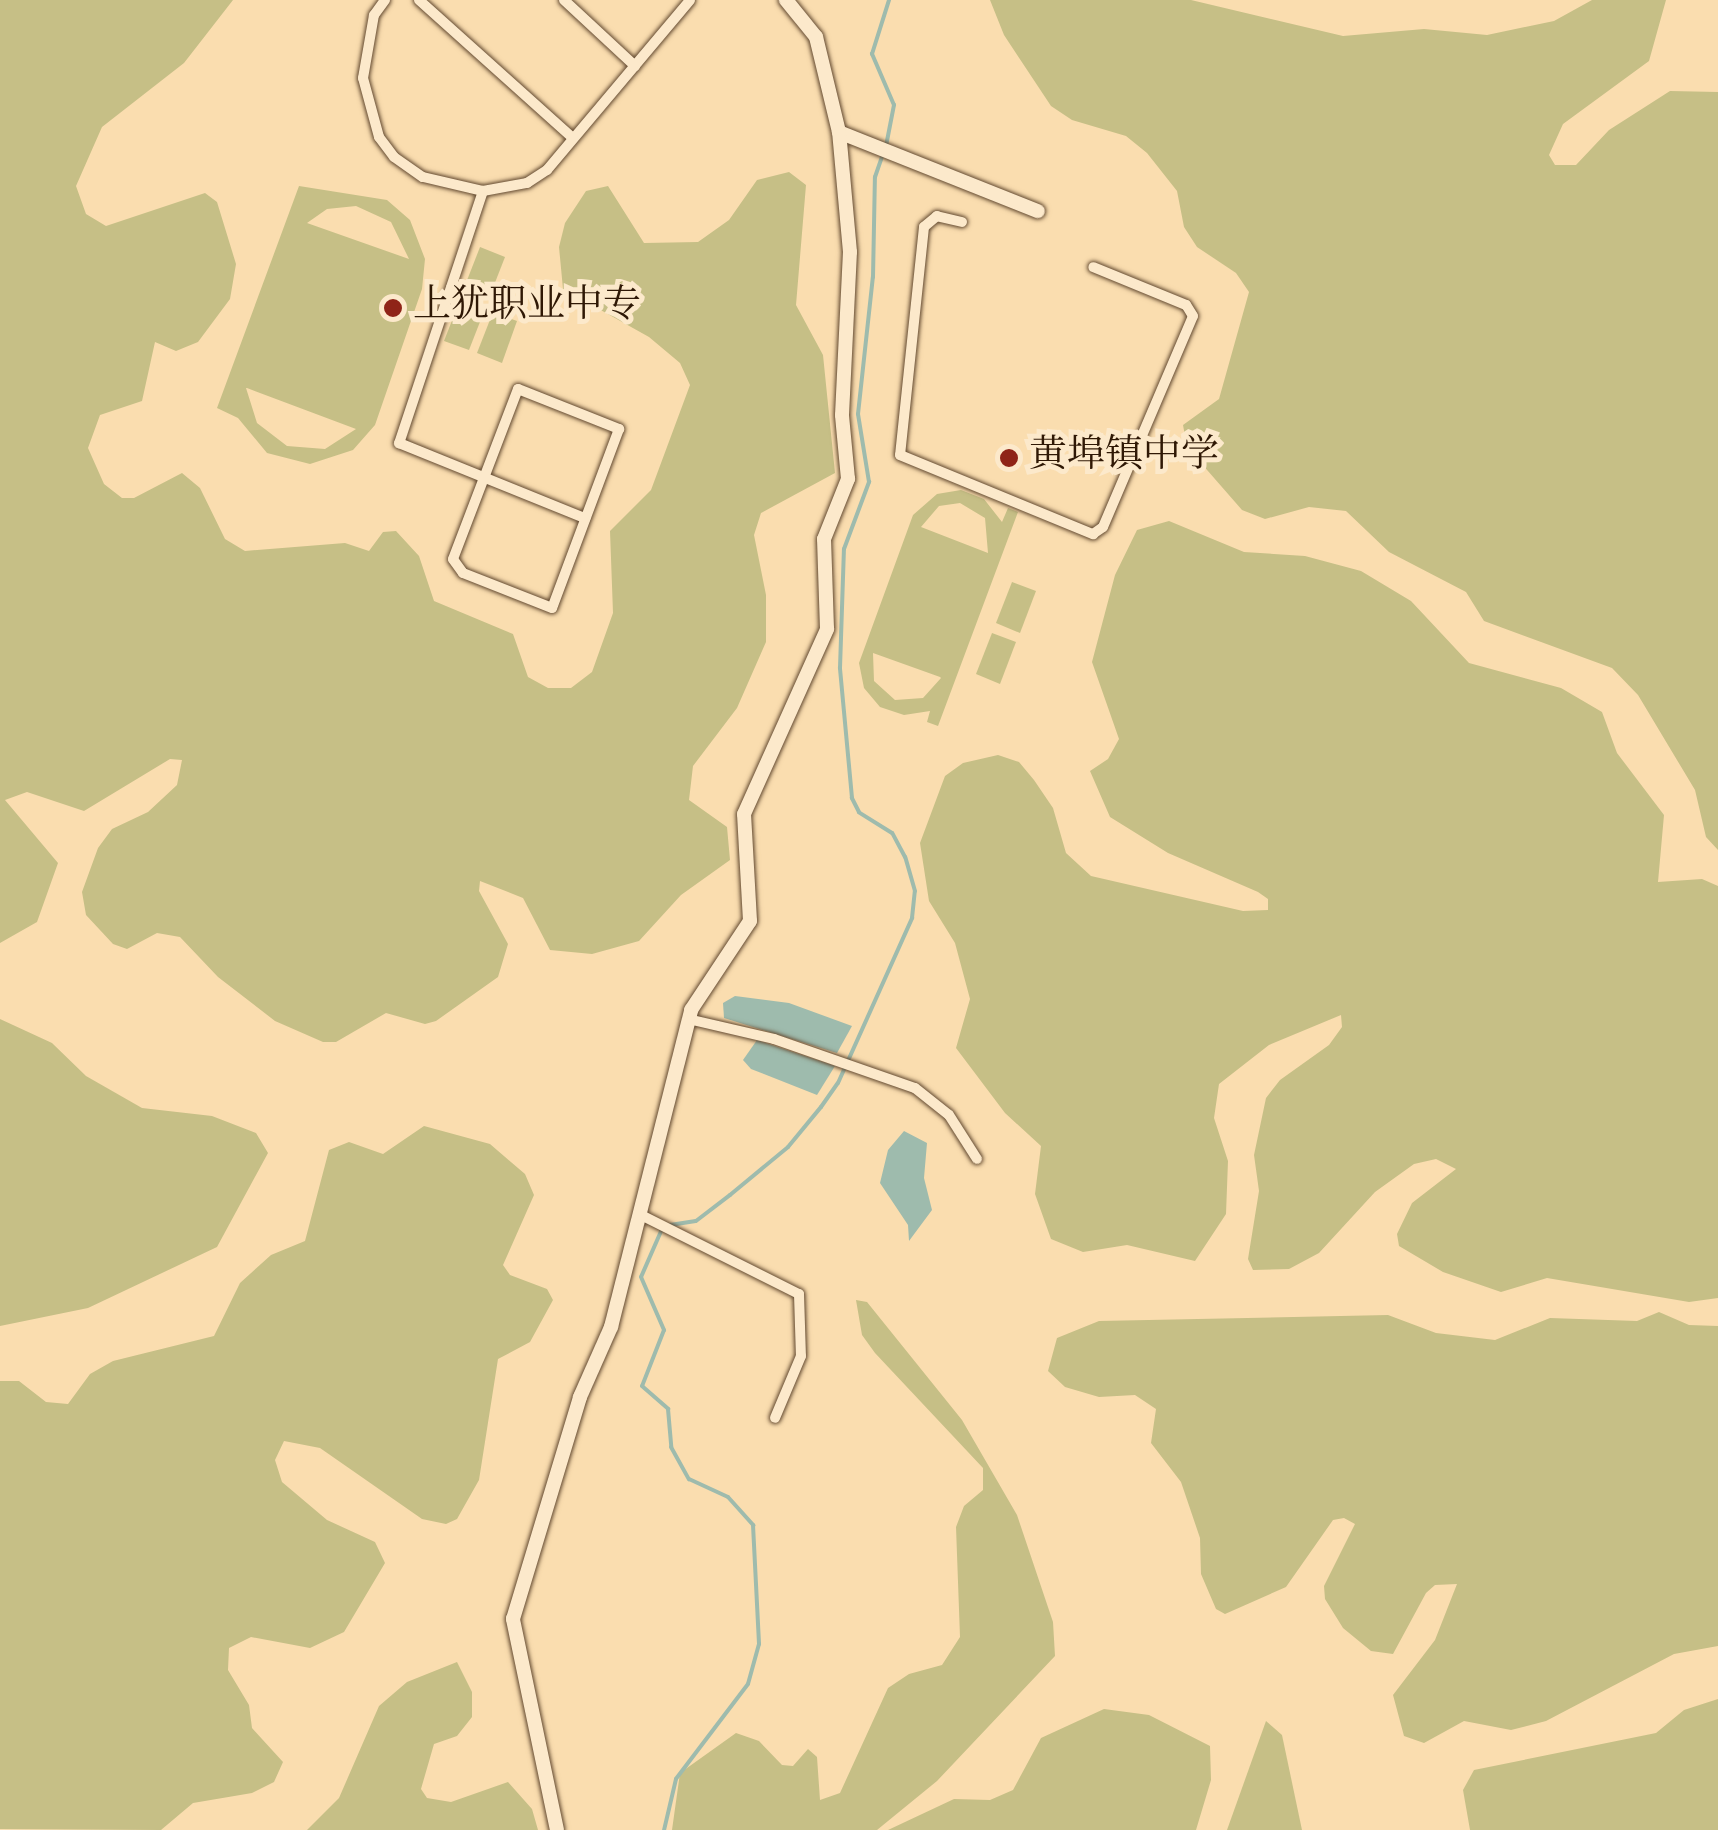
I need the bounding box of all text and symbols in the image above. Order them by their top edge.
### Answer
place label: 上犹职业中专 [413,285,641,331]
marker: 上犹职业中专 [382,297,404,319]
place label: 黄埠镇中学 [1029,435,1219,481]
marker: 黄埠镇中学 [998,447,1020,469]

